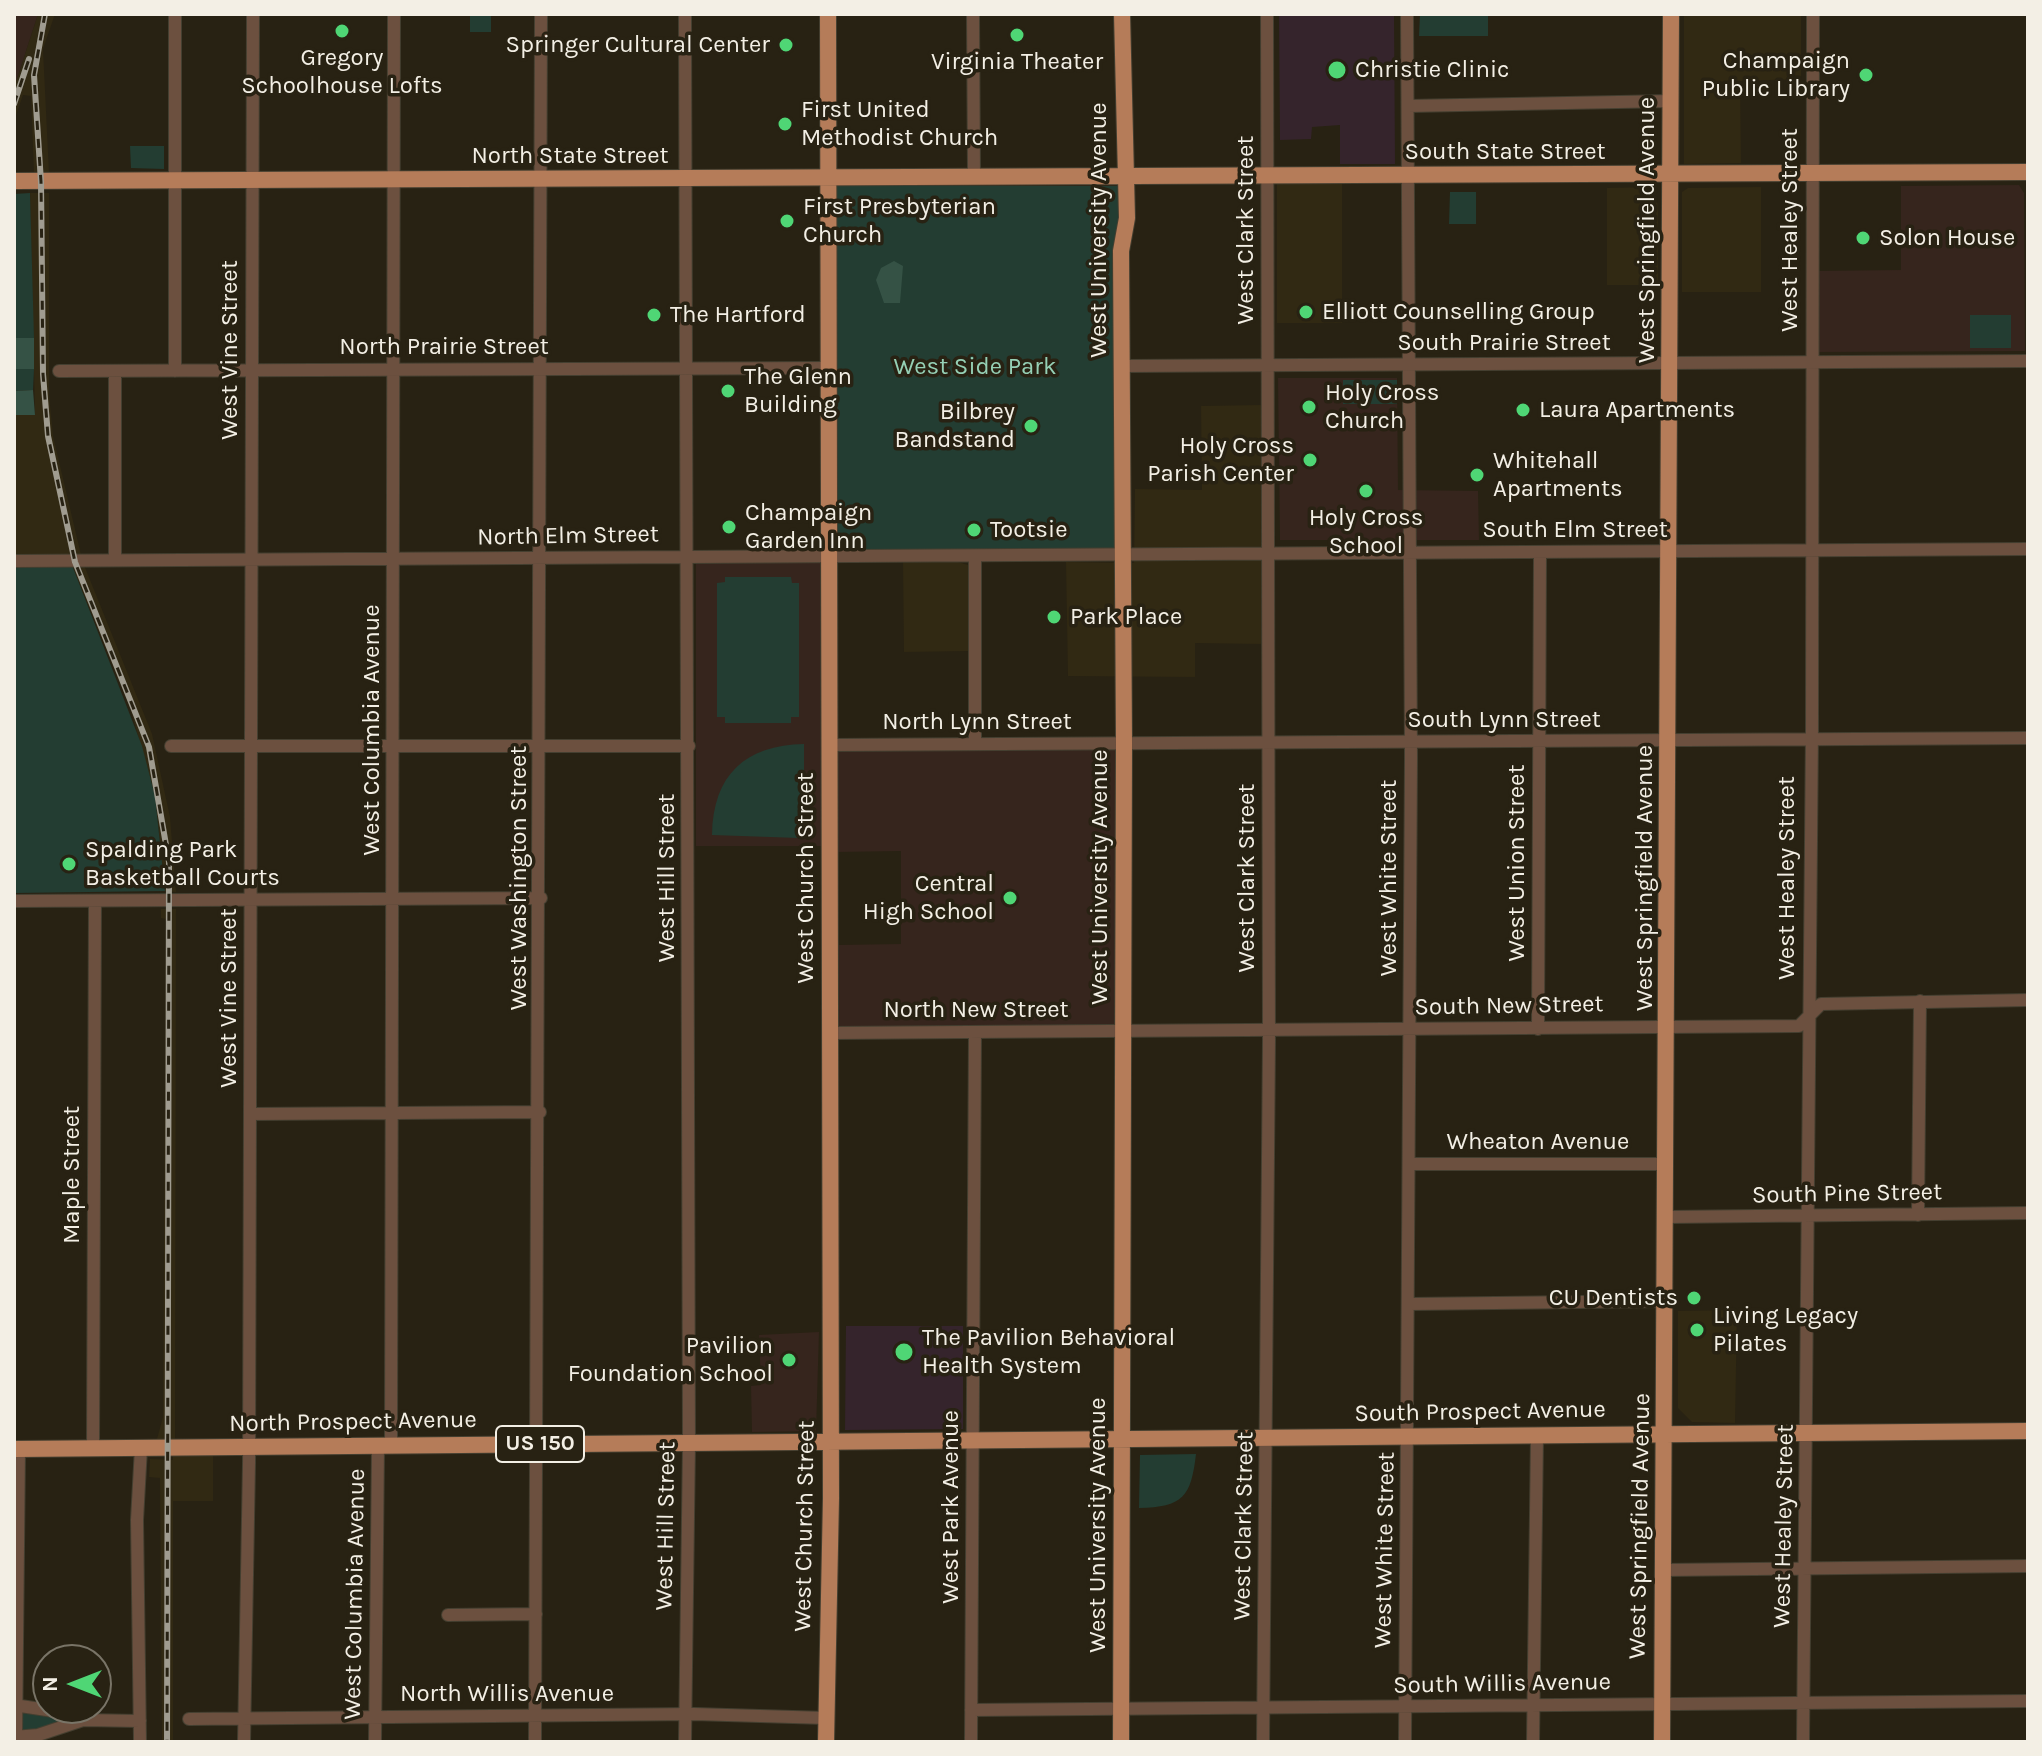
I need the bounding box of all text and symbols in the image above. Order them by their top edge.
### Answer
marker: Gregory Schoolhouse Lofts [333,22,351,40]
marker: Virginia Theater [1008,26,1026,44]
place label: Springer Cultural Center [506,31,770,59]
marker: Springer Cultural Center [777,36,795,54]
place label: Gregory Schoolhouse Lofts [241,44,443,100]
place label: Champaign Public Library [1702,47,1850,103]
place label: Virginia Theater [931,48,1103,76]
place label: Christie Clinic [1355,56,1509,84]
marker: Christie Clinic [1326,59,1348,81]
marker: Champaign Public Library [1857,66,1875,84]
place label: First United Methodist Church [801,96,998,152]
street label: West Springfield Avenue [1633,97,1661,363]
street label: West University Avenue [1085,102,1113,358]
marker: First United Methodist Church [776,115,794,133]
street label: West Healey Street [1776,128,1804,332]
street label: West Clark Street [1232,136,1260,324]
street label: South State Street [1404,138,1606,166]
street label: North State Street [471,142,669,170]
place label: First Presbyterian Church [803,193,996,249]
marker: First Presbyterian Church [778,212,796,230]
place label: Solon House [1879,224,2015,252]
marker: Solon House [1854,229,1872,247]
street label: West Vine Street [216,260,244,440]
place label: Elliott Counselling Group [1322,298,1595,326]
place label: The Hartford [670,301,806,329]
marker: Elliott Counselling Group [1297,303,1315,321]
marker: The Hartford [645,306,663,324]
street label: South Prairie Street [1397,329,1611,357]
street label: North Prairie Street [339,333,549,361]
park label: West Side Park [894,353,1056,381]
place label: The Glenn Building [744,363,852,419]
place label: Holy Cross Church [1325,379,1439,435]
marker: The Glenn Building [719,382,737,400]
place label: Laura Apartments [1539,396,1735,424]
place label: Bilbrey Bandstand [895,398,1015,454]
marker: Holy Cross Church [1300,398,1318,416]
marker: Laura Apartments [1514,401,1532,419]
marker: Bilbrey Bandstand [1022,417,1040,435]
place label: Holy Cross Parish Center [1147,432,1294,488]
place label: Whitehall Apartments [1493,447,1623,503]
marker: Holy Cross Parish Center [1301,451,1319,469]
marker: Whitehall Apartments [1468,466,1486,484]
marker: Holy Cross School [1357,482,1375,500]
place label: Champaign Garden Inn [745,499,872,555]
place label: Holy Cross School [1309,504,1423,560]
place label: Tootsie [990,516,1067,544]
street label: South Elm Street [1482,516,1668,544]
marker: Champaign Garden Inn [720,518,738,536]
street label: North Elm Street [477,520,659,552]
marker: Tootsie [965,521,983,539]
place label: Park Place [1070,603,1182,631]
street label: West Columbia Avenue [358,604,386,856]
marker: Park Place [1045,608,1063,626]
street label: South Lynn Street [1407,706,1601,734]
street label: North Lynn Street [882,708,1072,736]
street label: West Springfield Avenue [1631,745,1659,1011]
street label: West Washington Street [505,746,533,1010]
street label: West University Avenue [1086,749,1114,1005]
street label: West Union Street [1503,765,1531,961]
street label: West Church Street [792,772,820,984]
street label: West Healey Street [1773,776,1801,980]
street label: West White Street [1375,780,1403,976]
street label: West Clark Street [1233,784,1261,972]
street label: West Hill Street [653,794,681,962]
place label: Spalding Park Basketball Courts [85,836,280,892]
marker: Spalding Park Basketball Courts [60,855,78,873]
place label: Central High School [863,870,994,926]
marker: Central High School [1001,889,1019,907]
street label: West Vine Street [215,908,243,1088]
street label: South New Street [1414,990,1604,1022]
street label: North New Street [883,996,1069,1024]
street label: Maple Street [58,1106,86,1244]
street label: Wheaton Avenue [1447,1128,1629,1156]
street label: South Pine Street [1752,1178,1942,1210]
place label: CU Dentists [1549,1284,1678,1312]
marker: CU Dentists [1685,1289,1703,1307]
place label: Living Legacy Pilates [1713,1302,1858,1358]
marker: Living Legacy Pilates [1688,1321,1706,1339]
place label: The Pavilion Behavioral Health System [922,1324,1175,1380]
place label: Pavilion Foundation School [568,1332,773,1388]
marker: The Pavilion Behavioral Health System [893,1341,915,1363]
marker: Pavilion Foundation School [780,1351,798,1369]
street label: West Springfield Avenue [1623,1393,1657,1659]
street label: South Prospect Avenue [1354,1395,1606,1429]
street label: West University Avenue [1084,1397,1112,1653]
street label: North Prospect Avenue [229,1405,477,1439]
street label: West Park Avenue [937,1410,965,1604]
street label: West Church Street [789,1420,821,1632]
street label: West Healey Street [1768,1424,1800,1628]
road number: US 150 [496,1426,584,1462]
street label: West Clark Street [1228,1431,1260,1621]
street label: West Hill Street [650,1441,682,1611]
street label: West White Street [1369,1452,1401,1648]
street label: West Columbia Avenue [338,1468,372,1720]
north arrow [32,1644,112,1724]
street label: South Willis Avenue [1393,1668,1611,1700]
text: N [37,1676,63,1692]
street label: North Willis Avenue [400,1680,614,1708]

